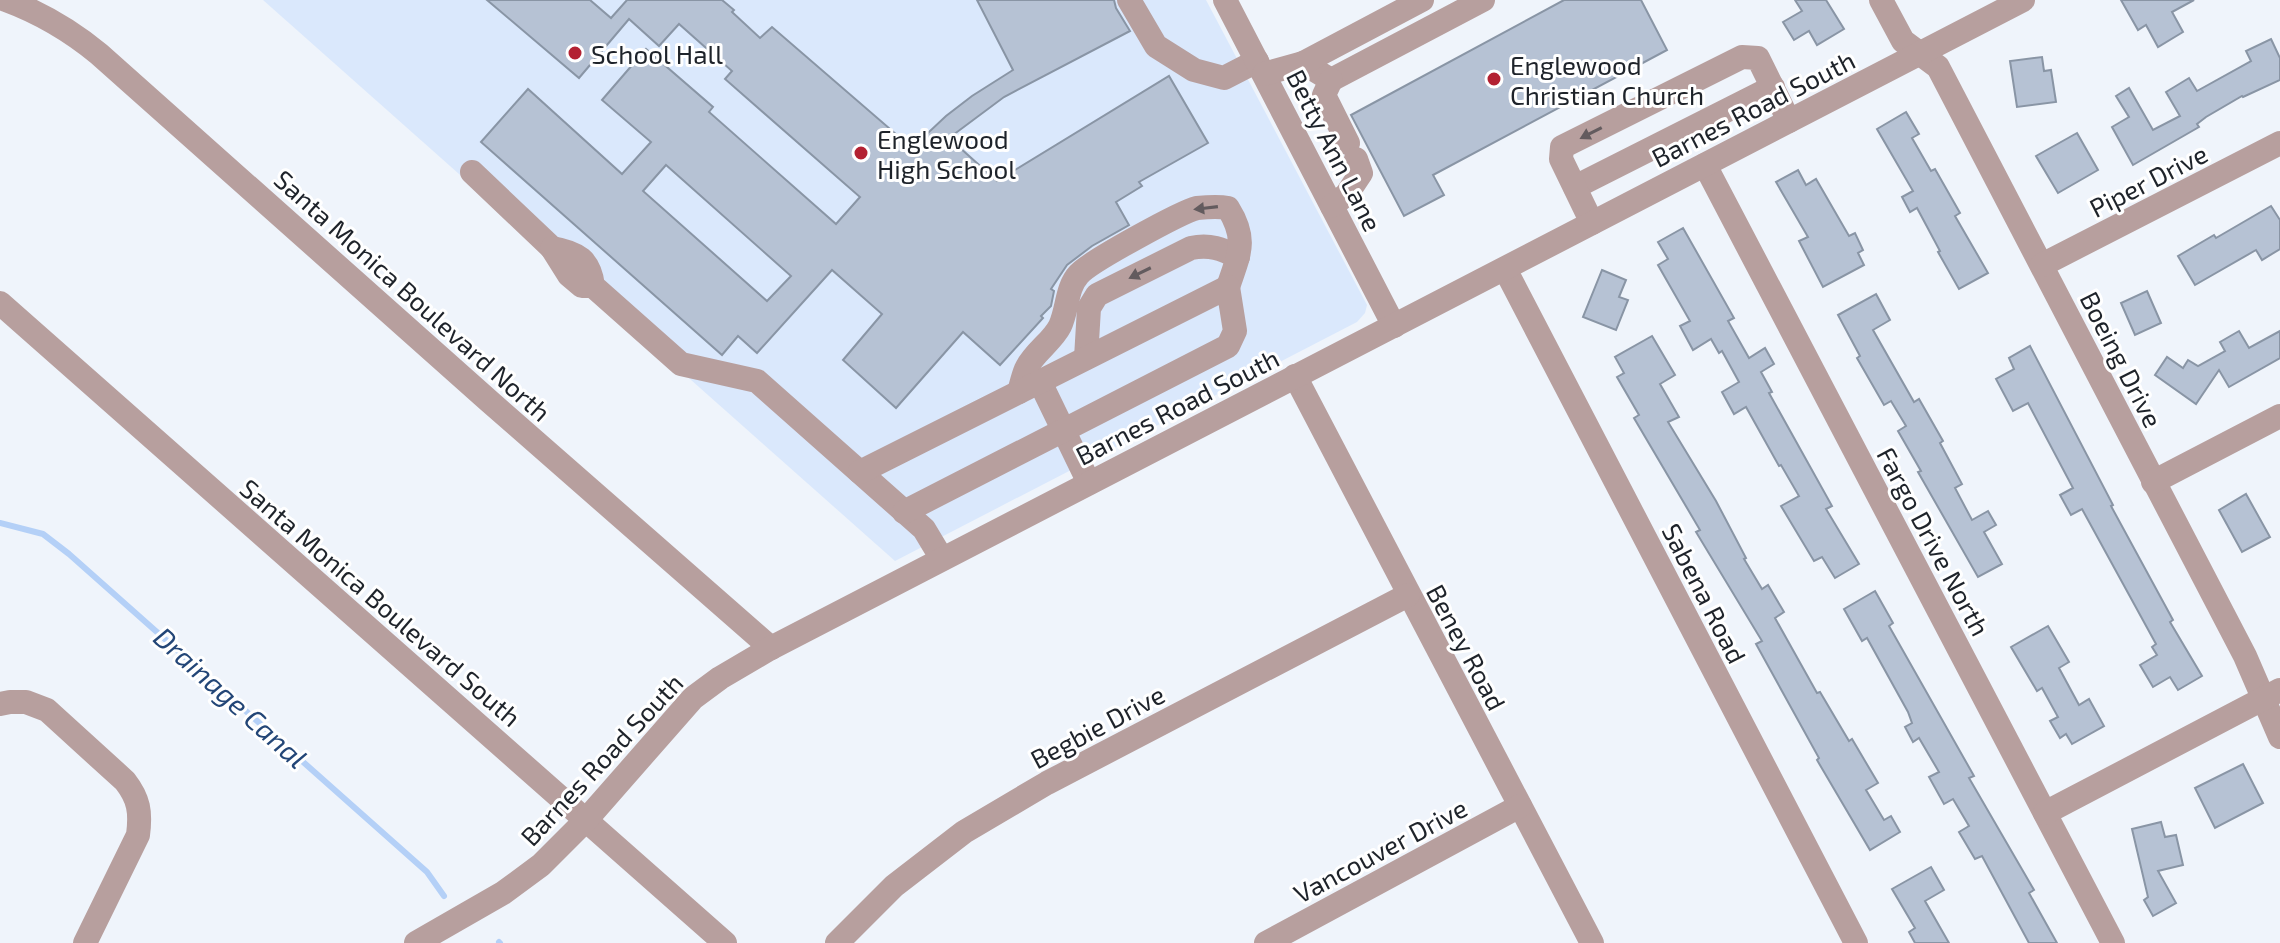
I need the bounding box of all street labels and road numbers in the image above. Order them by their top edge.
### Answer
street label: Barnes Road South [1646,43,1860,173]
street label: Betty Ann Lane [1281,64,1389,236]
street label: Piper Drive [2084,137,2212,223]
street label: Santa Monica Boulevard North [269,163,557,427]
street label: Boeing Drive [2074,286,2170,432]
street label: Barnes Road South [1070,341,1284,471]
street label: Fargo Drive North [1871,441,1997,641]
street label: Santa Monica Boulevard South [235,472,527,732]
street label: Sabena Road [1657,518,1753,668]
street label: Beney Road [1421,579,1513,715]
street label: Barnes Road South [513,667,689,851]
street label: Begbie Drive [1025,678,1169,774]
street label: Vancouver Drive [1288,791,1472,909]

